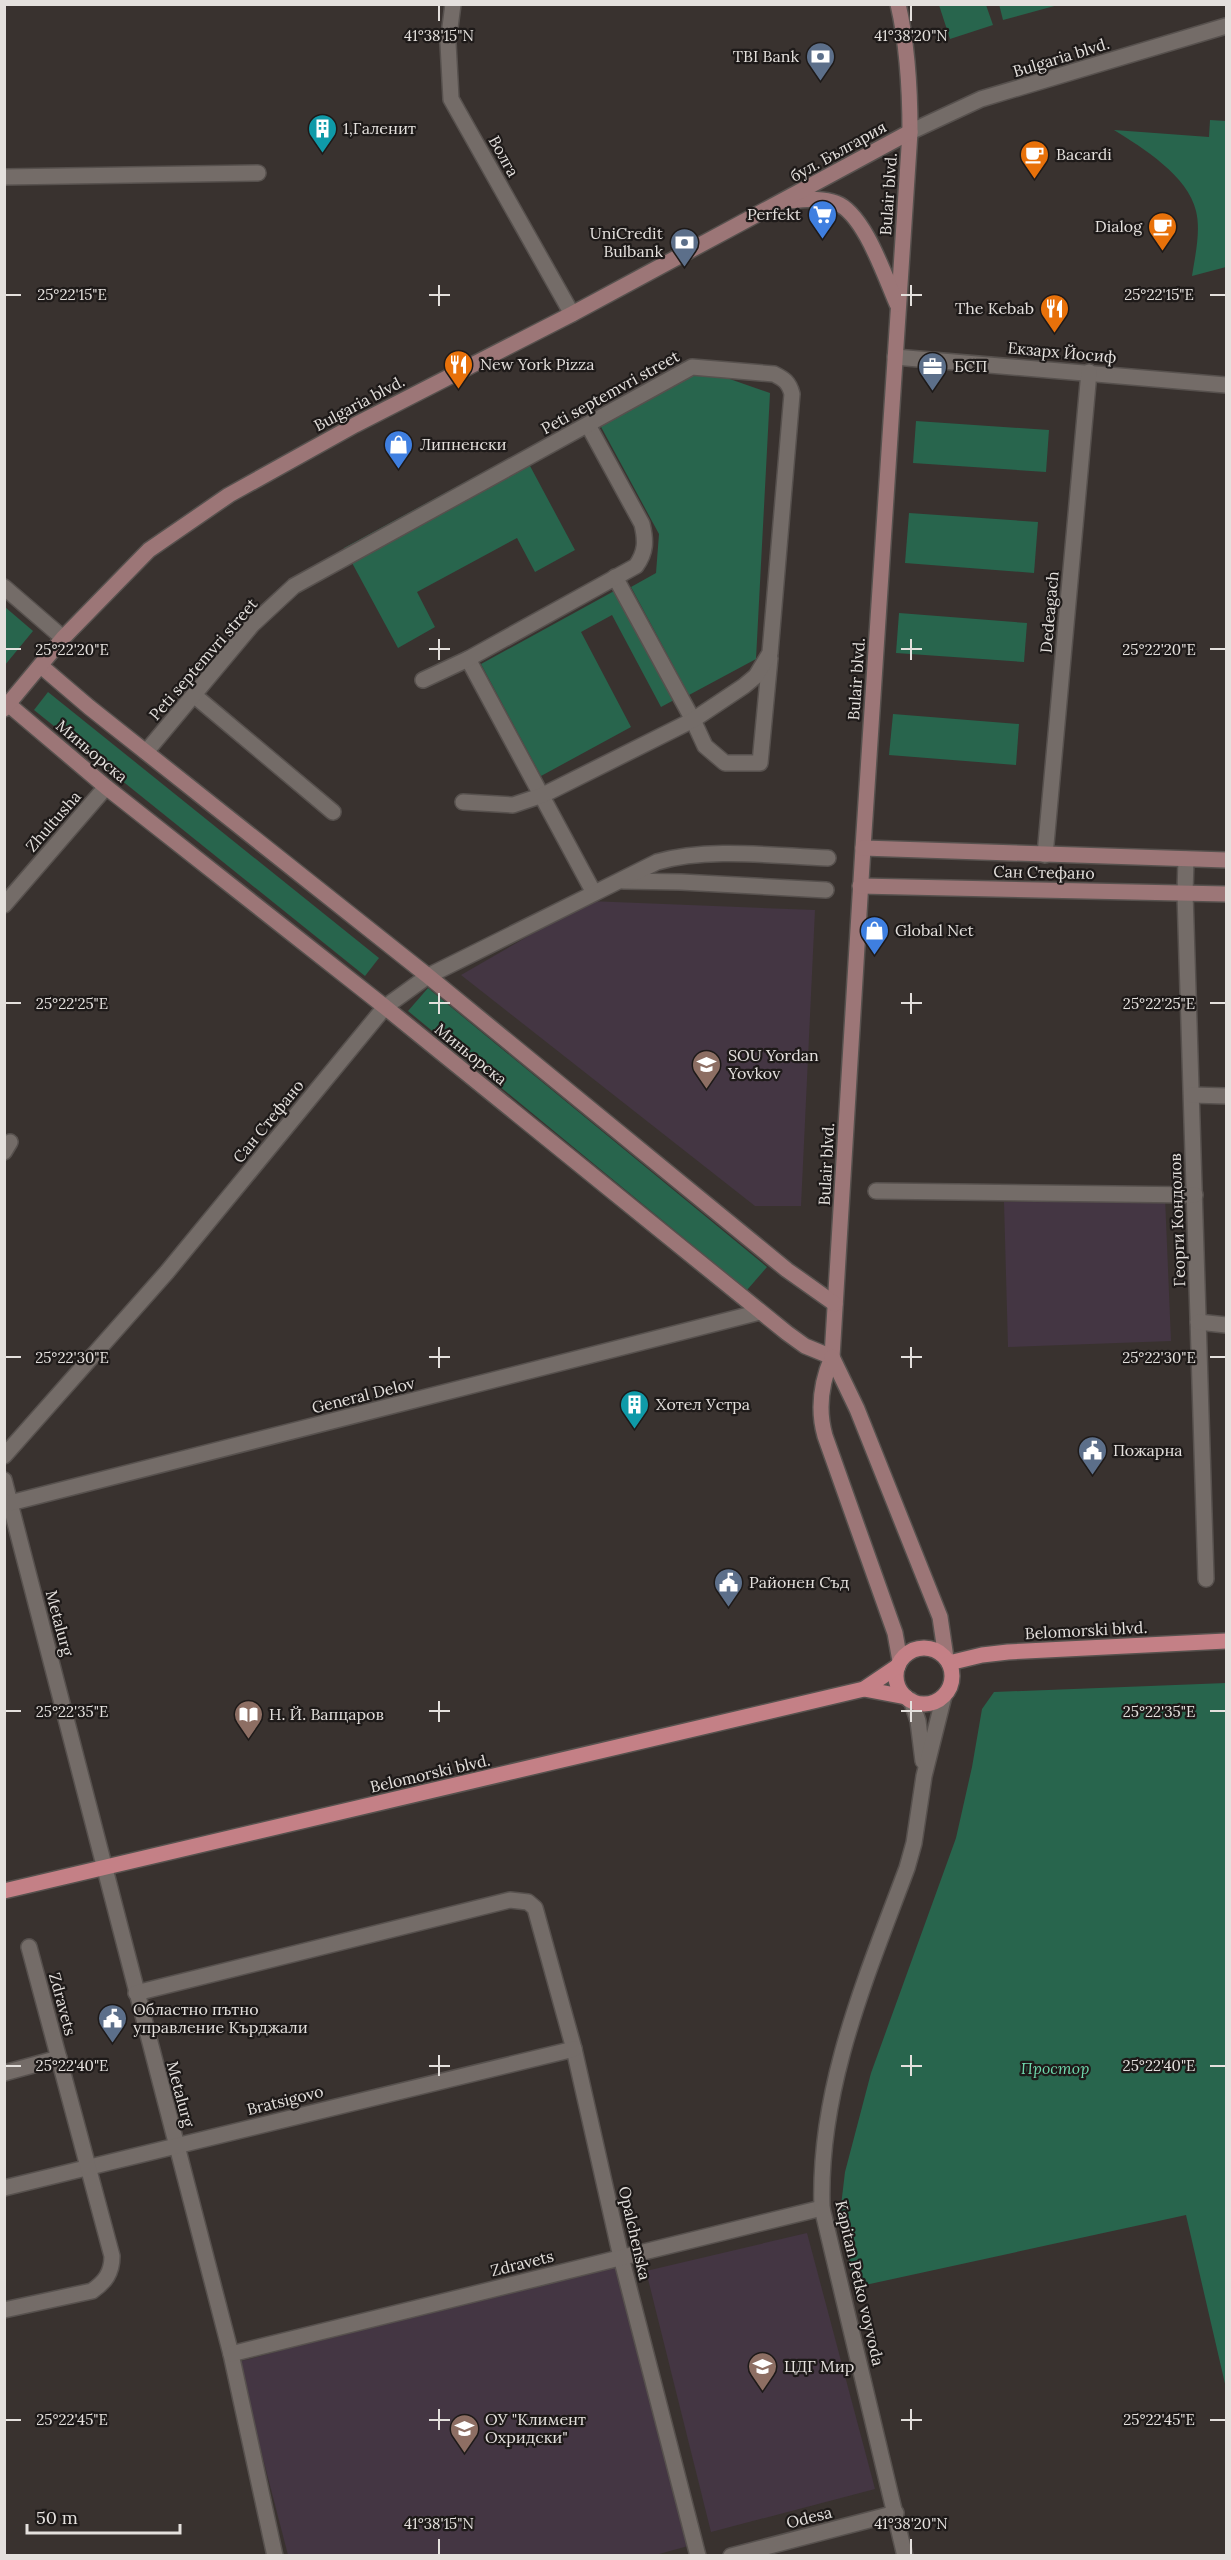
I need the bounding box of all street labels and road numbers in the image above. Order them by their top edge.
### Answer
street label: Bulgaria blvd. [1010,33,1112,81]
street label: бул. България [786,116,890,186]
street label: Волга [485,132,523,180]
street label: Bulair blvd. [875,152,901,236]
street label: Екзарх Йосиф [1007,337,1117,367]
street label: Peti septemvri street [537,345,683,438]
street label: Bulgaria blvd. [310,371,408,435]
street label: Dedeagach [1035,570,1063,654]
street label: Peti septemvri street [145,593,262,724]
street label: Bulair blvd. [843,637,869,721]
street label: Миньорска [52,715,132,787]
street label: Zhultusha [21,786,85,856]
street label: Сан Стефано [993,861,1095,883]
street label: Миньорска [431,1019,511,1089]
street label: Сан Стефано [228,1075,308,1167]
street label: Bulair blvd. [814,1122,838,1206]
street label: Георги Кондолов [1165,1153,1189,1287]
street label: General Delov [310,1372,417,1417]
street label: Metalurg [42,1588,79,1659]
street label: Belomorski blvd. [1024,1617,1148,1643]
street label: Belomorski blvd. [368,1749,492,1797]
street label: Zdravets [45,1970,81,2038]
street label: Metalurg [163,2059,200,2130]
street label: Bratsigovo [245,2081,325,2119]
street label: Opalchenska [615,2184,655,2282]
street label: Kapitan Petko voyvoda [831,2198,889,2368]
street label: Zdravets [488,2246,556,2280]
street label: Odesa [784,2502,834,2532]

